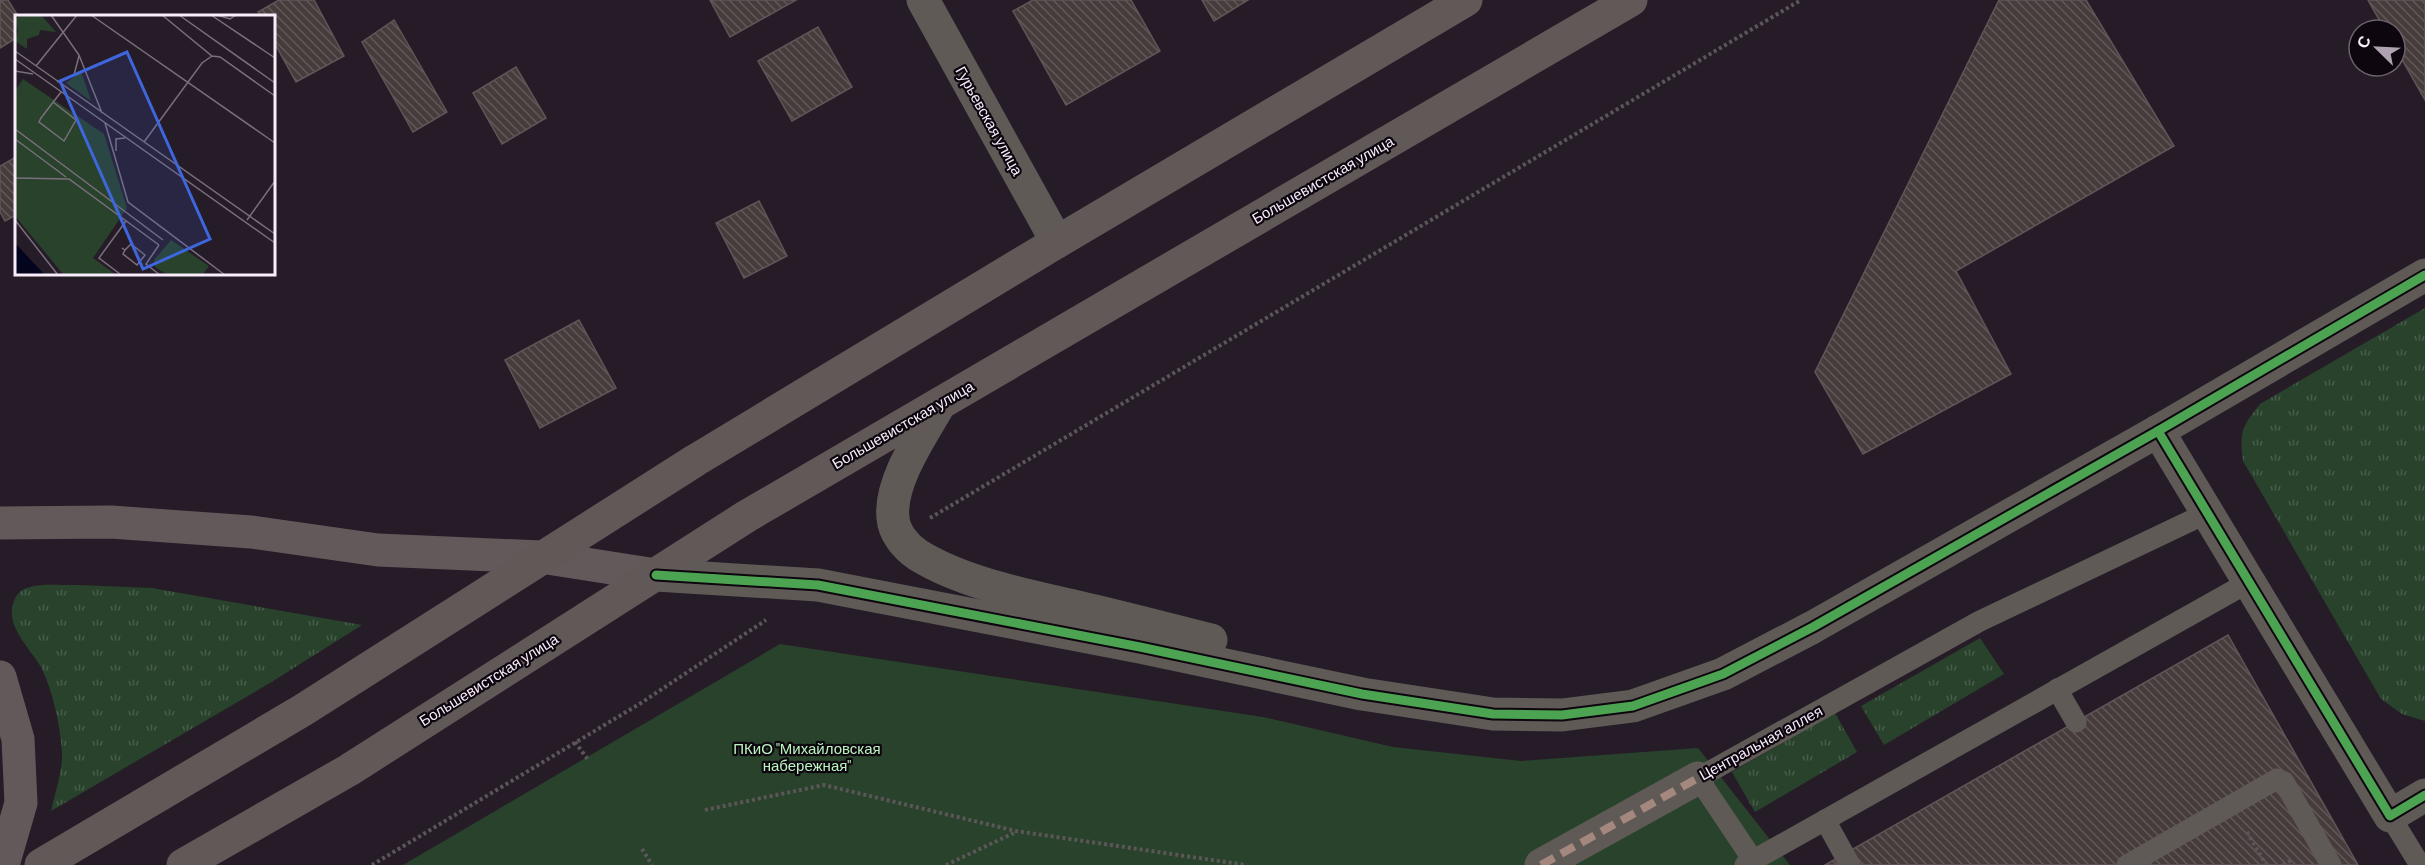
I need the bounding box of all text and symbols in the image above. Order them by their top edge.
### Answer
inset map [15,15,274,274]
north arrow [2347,18,2407,78]
text: С [2352,32,2374,51]
street label: Гурьевская улица [952,63,1028,179]
street label: Большевистская улица [1249,131,1397,227]
street label: Большевистская улица [829,376,977,472]
street label: Большевистская улица [416,629,562,729]
street label: Центральная аллея [1696,701,1825,783]
park label: ПКиО "Михайловская набережная" [733,739,881,774]

